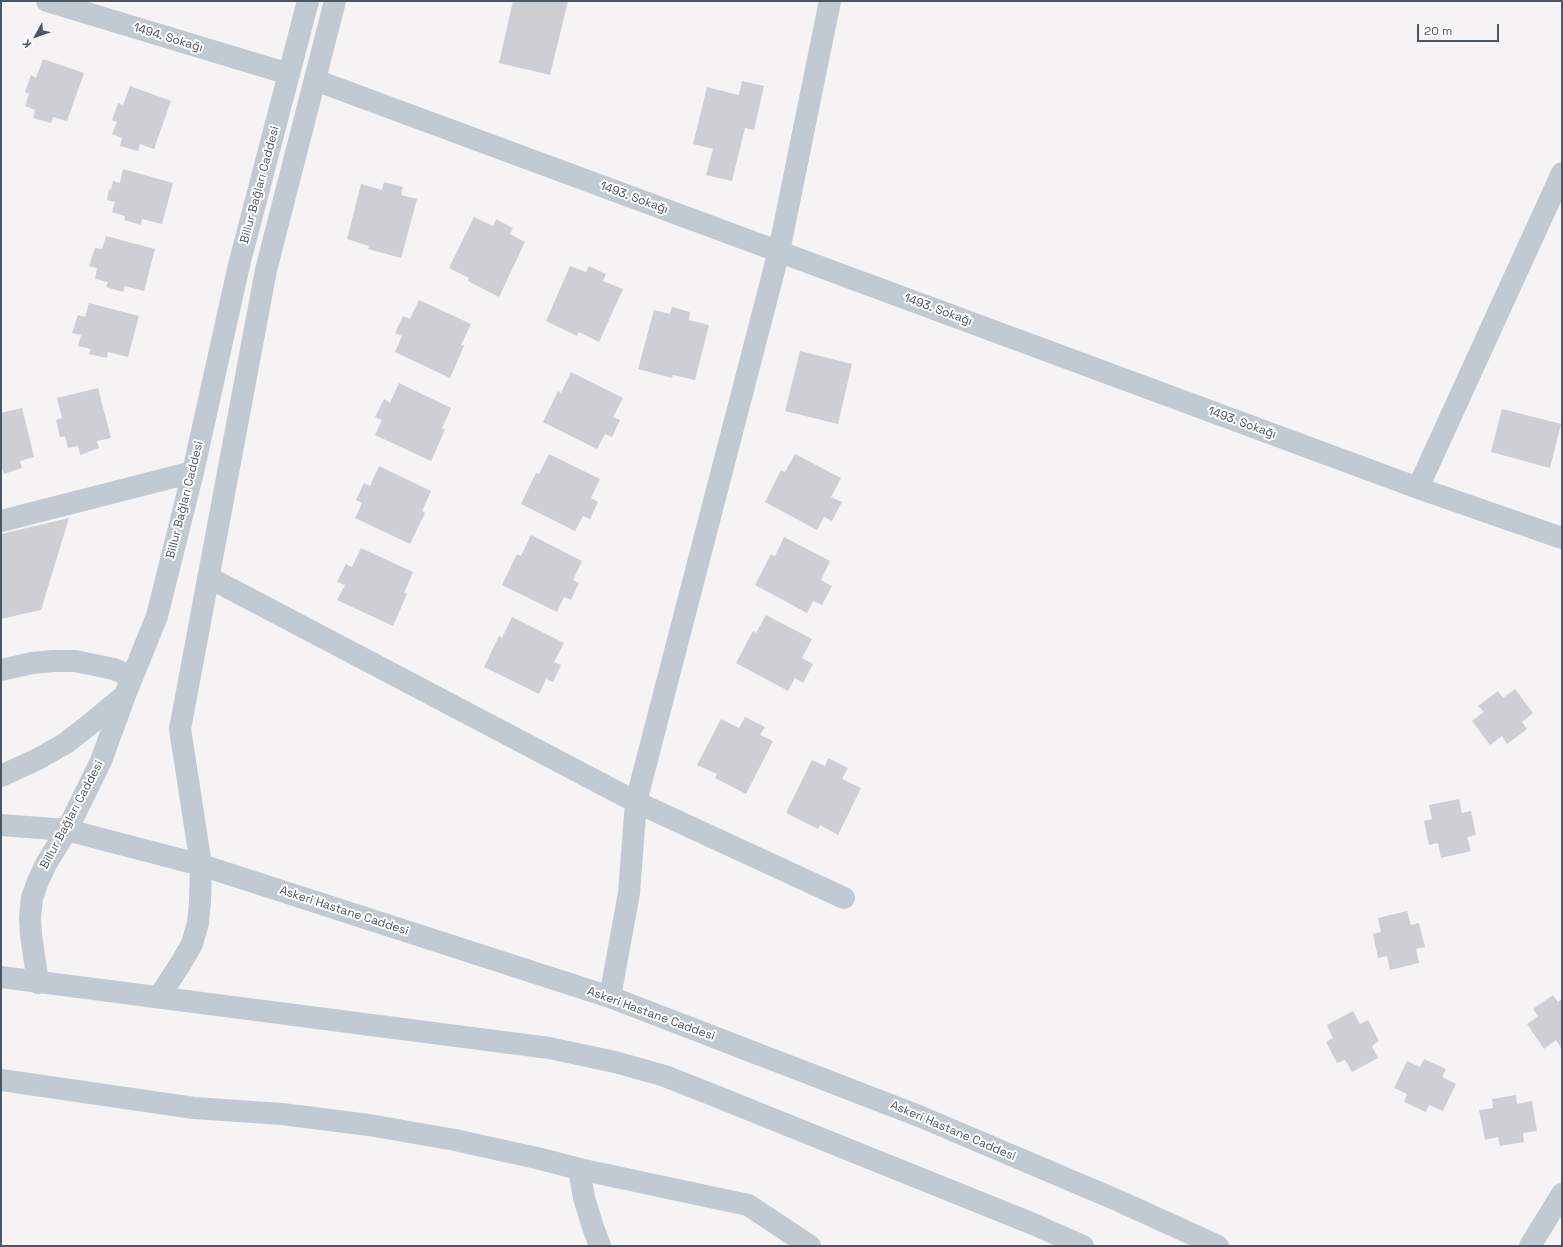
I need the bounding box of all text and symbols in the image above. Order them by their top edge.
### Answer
north arrow [16,16,56,56]
scale bar [1419,16,1501,42]
street label: 1494. Sokağı [131,21,205,55]
text: 20 m [1424,23,1452,39]
text: K [19,37,34,51]
street label: Billur Bağları Caddesi [237,125,283,245]
street label: 1493. Sokağı [598,179,670,217]
street label: 1493. Sokağı [902,291,974,329]
street label: 1493. Sokağı [1206,404,1278,442]
street label: Billur Bağları Caddesi [163,440,207,560]
street label: Billur Bağları Caddesi [37,758,107,872]
street label: Askeri Hastane Caddesi [278,883,410,939]
street label: Askeri Hastane Caddesi [585,984,717,1044]
street label: Askeri Hastane Caddesi [888,1098,1018,1164]

